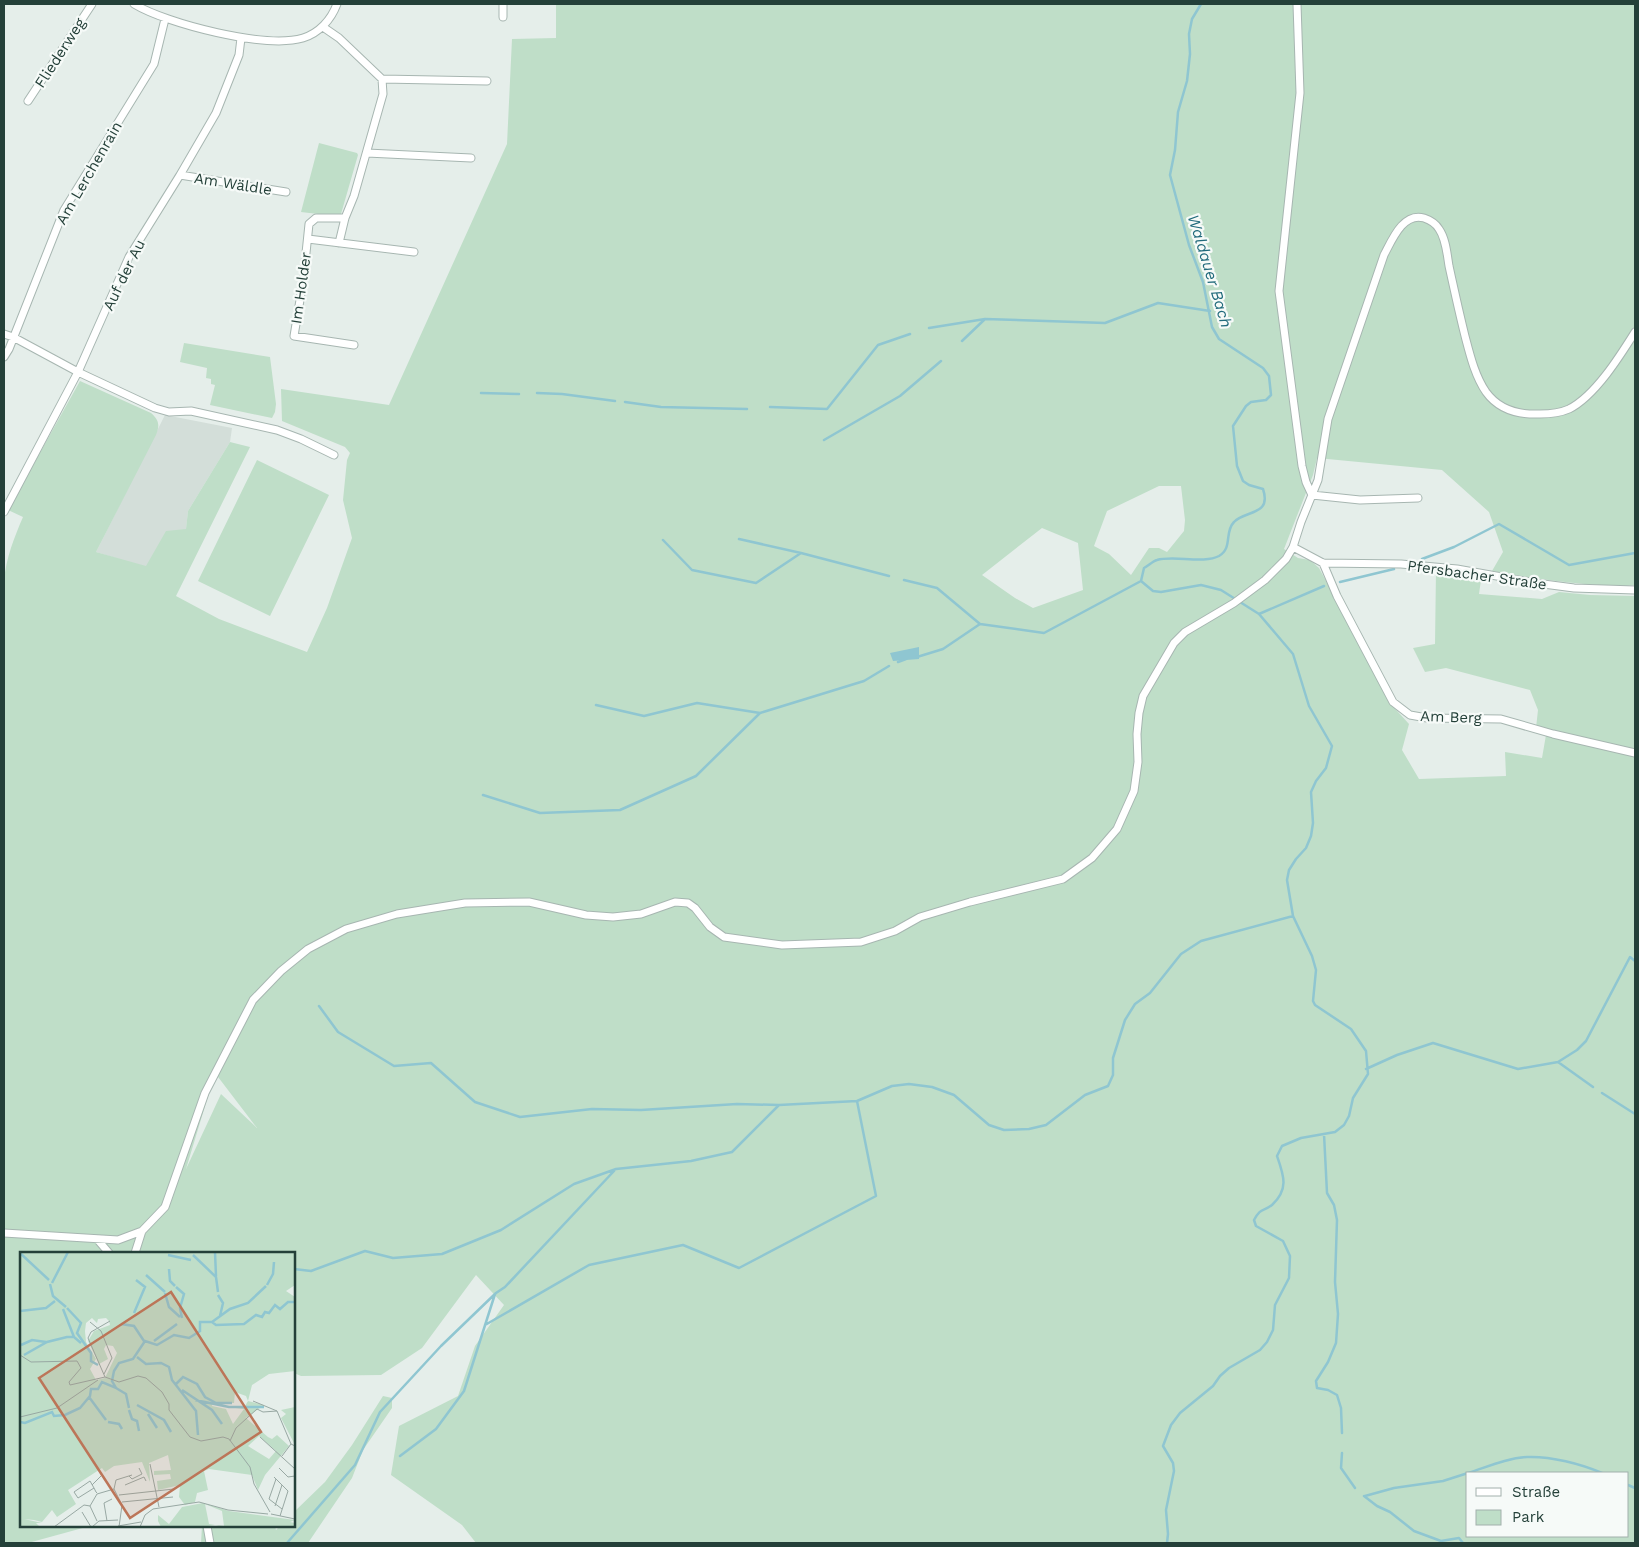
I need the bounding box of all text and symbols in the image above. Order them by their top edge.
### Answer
street label: Fliederweg [31,15,89,91]
street label: Am Lerchenrain [52,118,126,228]
street label: Am Wäldle [193,169,273,199]
water label: Waldauer Bach [1184,212,1236,330]
street label: Auf der Au [99,237,149,313]
street label: Im Holder [287,251,315,325]
street label: Pfersbacher Straße [1406,556,1548,594]
street label: Am Berg [1420,707,1482,727]
inset map [20,1252,295,1527]
legend [1466,1472,1629,1537]
text: Straße [1512,1483,1560,1501]
text: Park [1512,1508,1545,1526]

